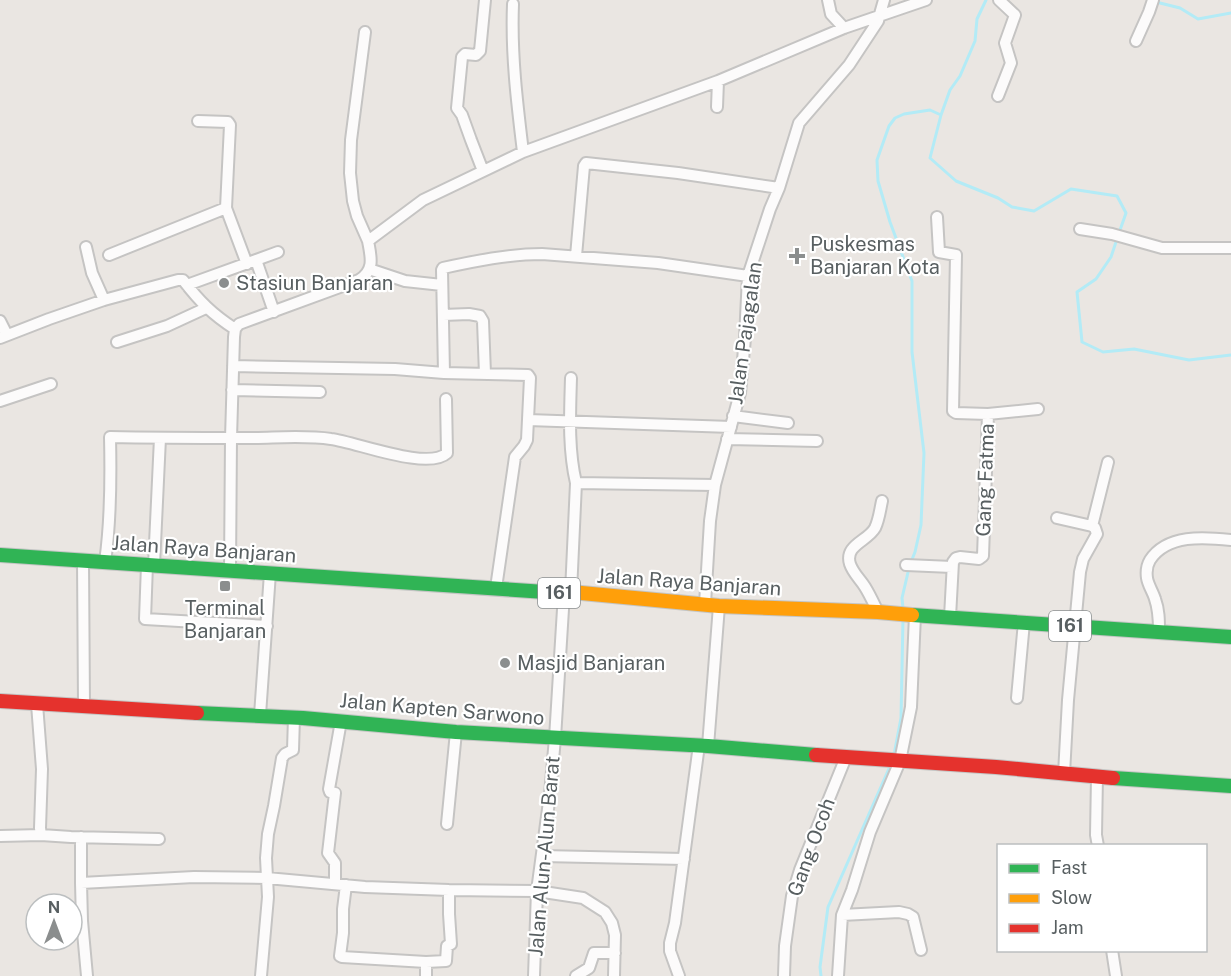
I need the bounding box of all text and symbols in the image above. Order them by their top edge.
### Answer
place label: Puskesmas Banjaran Kota [810,232,940,279]
marker: Puskesmas Banjaran Kota [788,247,806,265]
street label: Jalan Pajagalan [723,260,767,406]
place label: Stasiun Banjaran [236,271,393,295]
marker: Stasiun Banjaran [217,276,231,290]
street label: Gang Fatma [971,423,999,537]
street label: Jalan Raya Banjaran [111,531,297,567]
street label: Jalan Raya Banjaran [596,564,782,600]
road number: 161 [538,578,580,608]
marker: Terminal Banjaran [218,579,232,593]
place label: Terminal Banjaran [184,596,266,643]
road number: 161 [1049,611,1091,641]
place label: Masjid Banjaran [517,651,665,675]
marker: Masjid Banjaran [498,656,512,670]
street label: Jalan Kapten Sarwono [339,688,545,730]
street label: Jalan Alun-Alun Barat [523,755,565,957]
street label: Gang Ocoh [782,795,840,899]
legend [997,844,1207,952]
text: Fast [1051,857,1087,878]
text: Slow [1051,887,1092,908]
north arrow [24,892,84,952]
text: N [48,898,60,917]
text: Jam [1051,917,1084,938]

